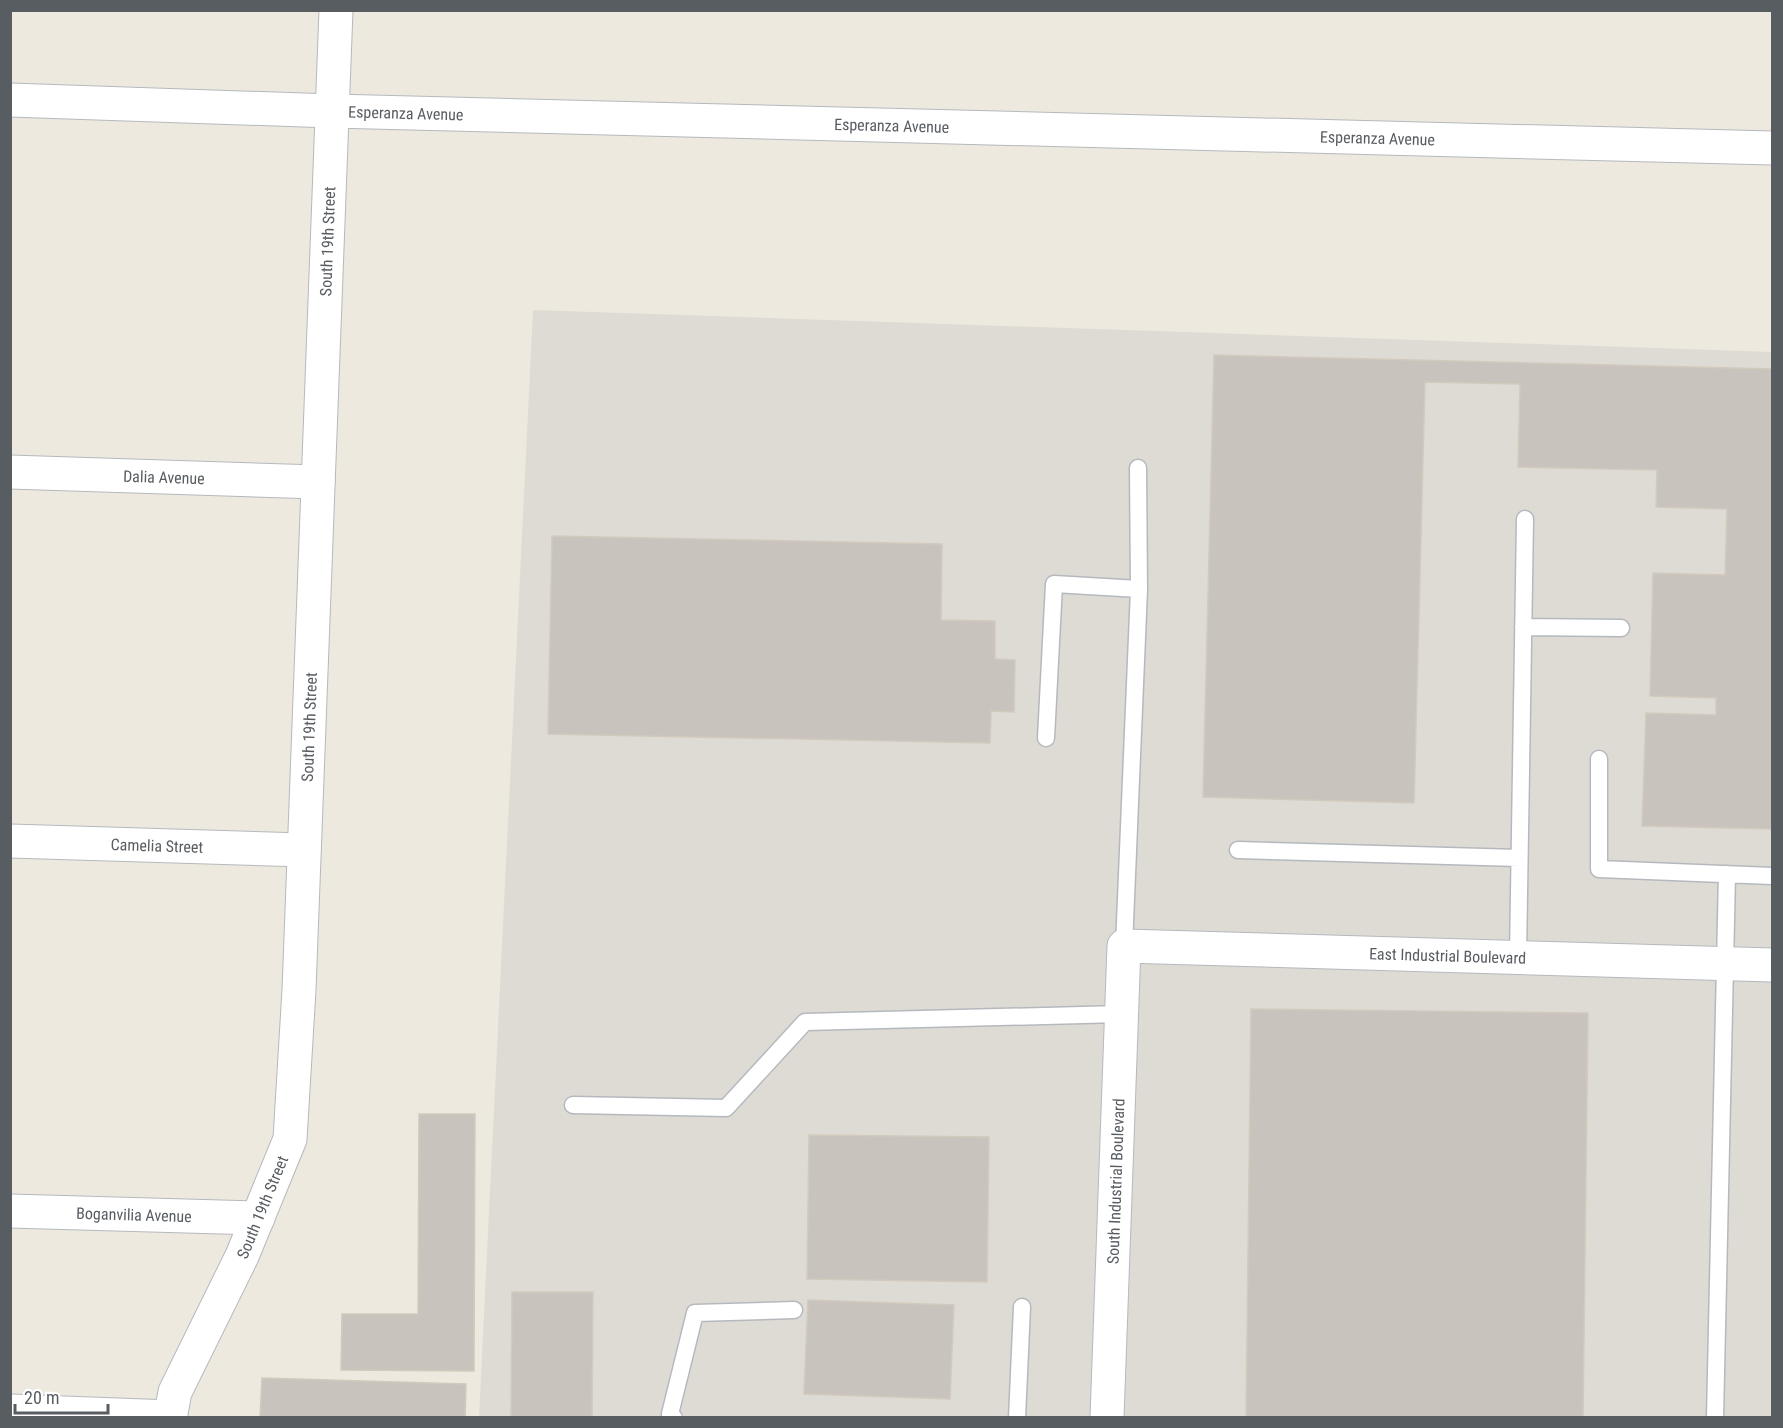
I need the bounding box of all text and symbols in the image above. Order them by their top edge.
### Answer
street label: Esperanza Avenue [348,102,464,124]
street label: Esperanza Avenue [834,114,949,136]
street label: Esperanza Avenue [1320,127,1435,149]
street label: South 19th Street [316,186,339,297]
street label: Dalia Avenue [123,466,205,488]
street label: South 19th Street [297,672,321,782]
street label: Camelia Street [110,835,204,856]
street label: East Industrial Boulevard [1369,944,1526,967]
street label: South Industrial Boulevard [1103,1098,1128,1264]
street label: South 19th Street [232,1152,292,1261]
street label: Boganvilia Avenue [76,1203,192,1226]
scale bar [15,1377,108,1415]
text: 20 m [24,1387,59,1408]

